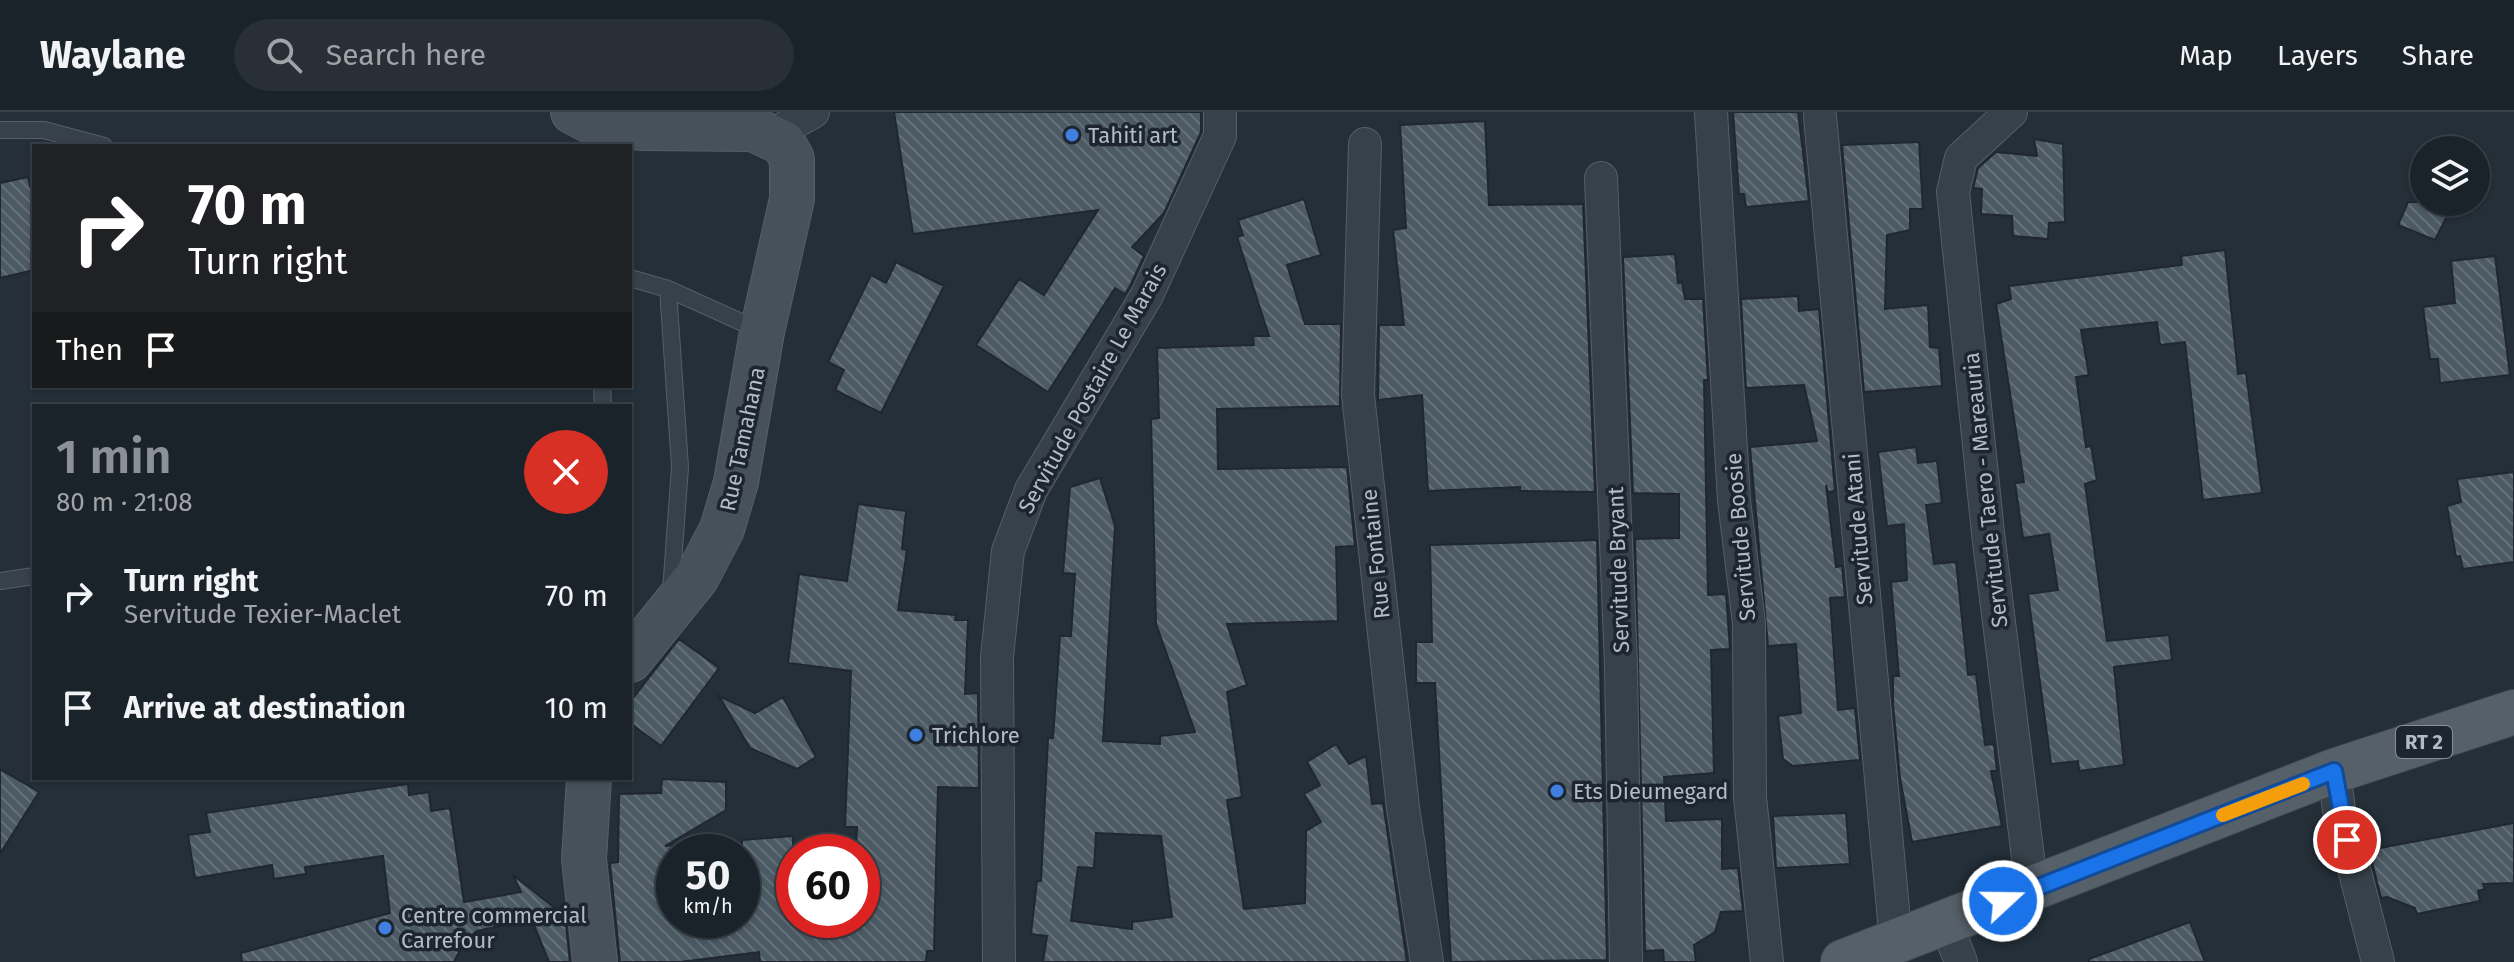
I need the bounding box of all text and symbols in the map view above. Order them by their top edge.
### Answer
search box [234,19,794,91]
text: Waylane [40,32,186,78]
icon: search [262,33,306,77]
text: Search here [326,37,486,73]
text: Map [2179,39,2233,72]
text: Layers [2277,39,2358,72]
text: Share [2402,39,2474,72]
place label: Tahiti art [1088,122,1178,149]
marker: Tahiti art [1063,126,1081,144]
map controls [2410,136,2490,216]
button: layers [2410,136,2490,216]
text: 70 m [188,172,307,239]
icon: right [56,176,160,280]
text: Turn right [188,240,348,284]
street label: Servitude Postaire Le Marais [1012,259,1172,518]
icon: arrive [139,328,183,372]
text: Then [56,332,123,368]
street label: Servitude Taero - Mareauria [1958,351,2013,629]
street label: Rue Tamahana [714,365,771,514]
text: 1 min [56,428,172,486]
button: close [524,430,608,514]
street label: Servitude Boosie [1720,452,1761,622]
street label: Servitude Atani [1838,452,1879,606]
street label: Servitude Bryant [1602,486,1635,654]
text: 80 m · 21:08 [56,487,193,518]
street label: Rue Fontaine [1355,488,1396,620]
text: Turn right [124,563,259,599]
icon: right [56,574,100,618]
text: 70 m [545,578,608,614]
text: Servitude Texier-Maclet [124,599,401,630]
icon: arrive [56,686,100,730]
text: Arrive at destination [124,690,406,726]
text: 10 m [545,690,608,726]
place label: Trichlore [932,722,1020,749]
marker: Trichlore [907,726,925,744]
road number: RT 2 [2396,726,2452,758]
place label: Ets Dieumegard [1573,778,1729,805]
marker: Ets Dieumegard [1548,782,1566,800]
pin [2313,806,2381,874]
icon: arrive [2325,818,2369,862]
speed limit sign: 60 [776,834,880,938]
text: 50 [686,852,730,900]
position arrow [1961,859,2045,943]
text: km/h [683,894,733,918]
place label: Centre commercial Carrefour [401,902,587,954]
marker: Centre commercial Carrefour [376,919,394,937]

